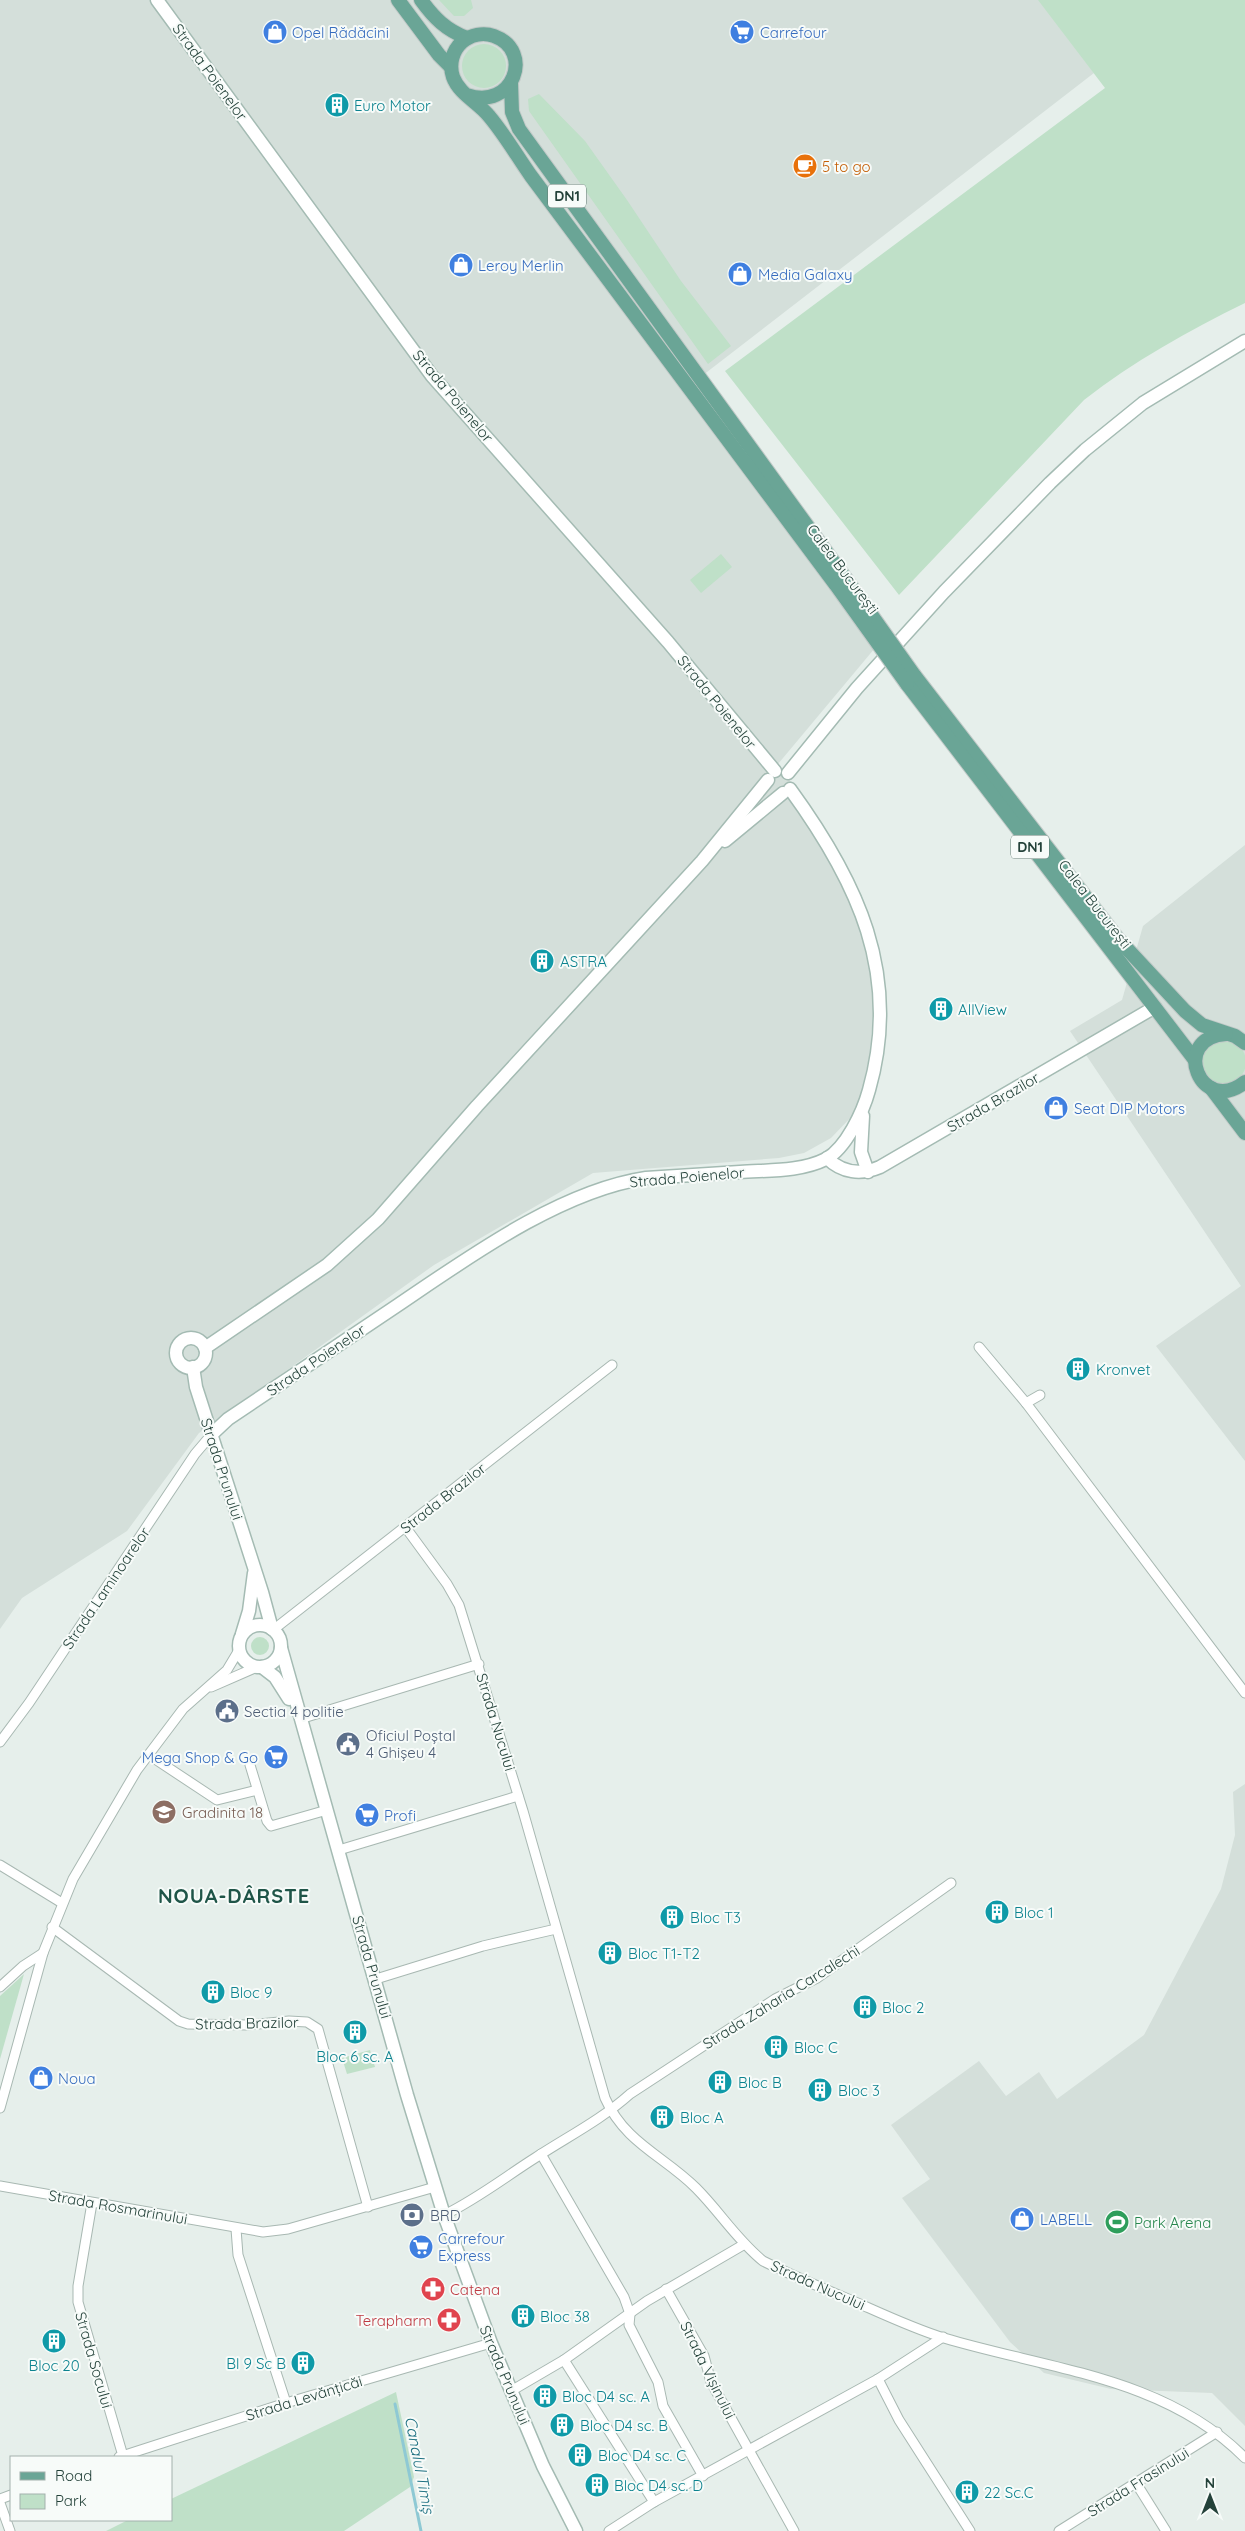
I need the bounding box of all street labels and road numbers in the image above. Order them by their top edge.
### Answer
street label: Strada Poienelor [168,20,252,124]
road number: DN1 [548,185,586,208]
street label: Strada Poienelor [409,346,497,446]
street label: Calea București [803,520,883,618]
street label: Strada Poienelor [673,651,761,753]
road number: DN1 [1011,836,1049,859]
street label: Calea București [1054,856,1136,952]
street label: Strada Brazilor [943,1068,1043,1136]
street label: Strada Poienelor [629,1162,745,1191]
street label: Strada Poienelor [263,1320,369,1400]
street label: Strada Prunului [197,1416,247,1522]
street label: Strada Brazilor [396,1459,490,1537]
street label: Strada Laminoarelor [58,1523,154,1653]
street label: Strada Nucului [472,1671,520,1773]
street label: Strada Prunului [348,1913,396,2021]
street label: Strada Zaharia Carcalechi [699,1941,863,2053]
street label: Strada Brazilor [195,2013,299,2033]
street label: Strada Rosmarinului [47,2185,189,2229]
street label: Strada Nucului [768,2256,868,2314]
street label: Strada Socului [71,2310,117,2410]
street label: Strada Vișinului [676,2318,740,2422]
street label: Strada Prunului [476,2322,534,2428]
street label: Strada Levănțicăi [243,2371,365,2425]
street label: Strada Frasinului [1084,2443,1192,2521]

